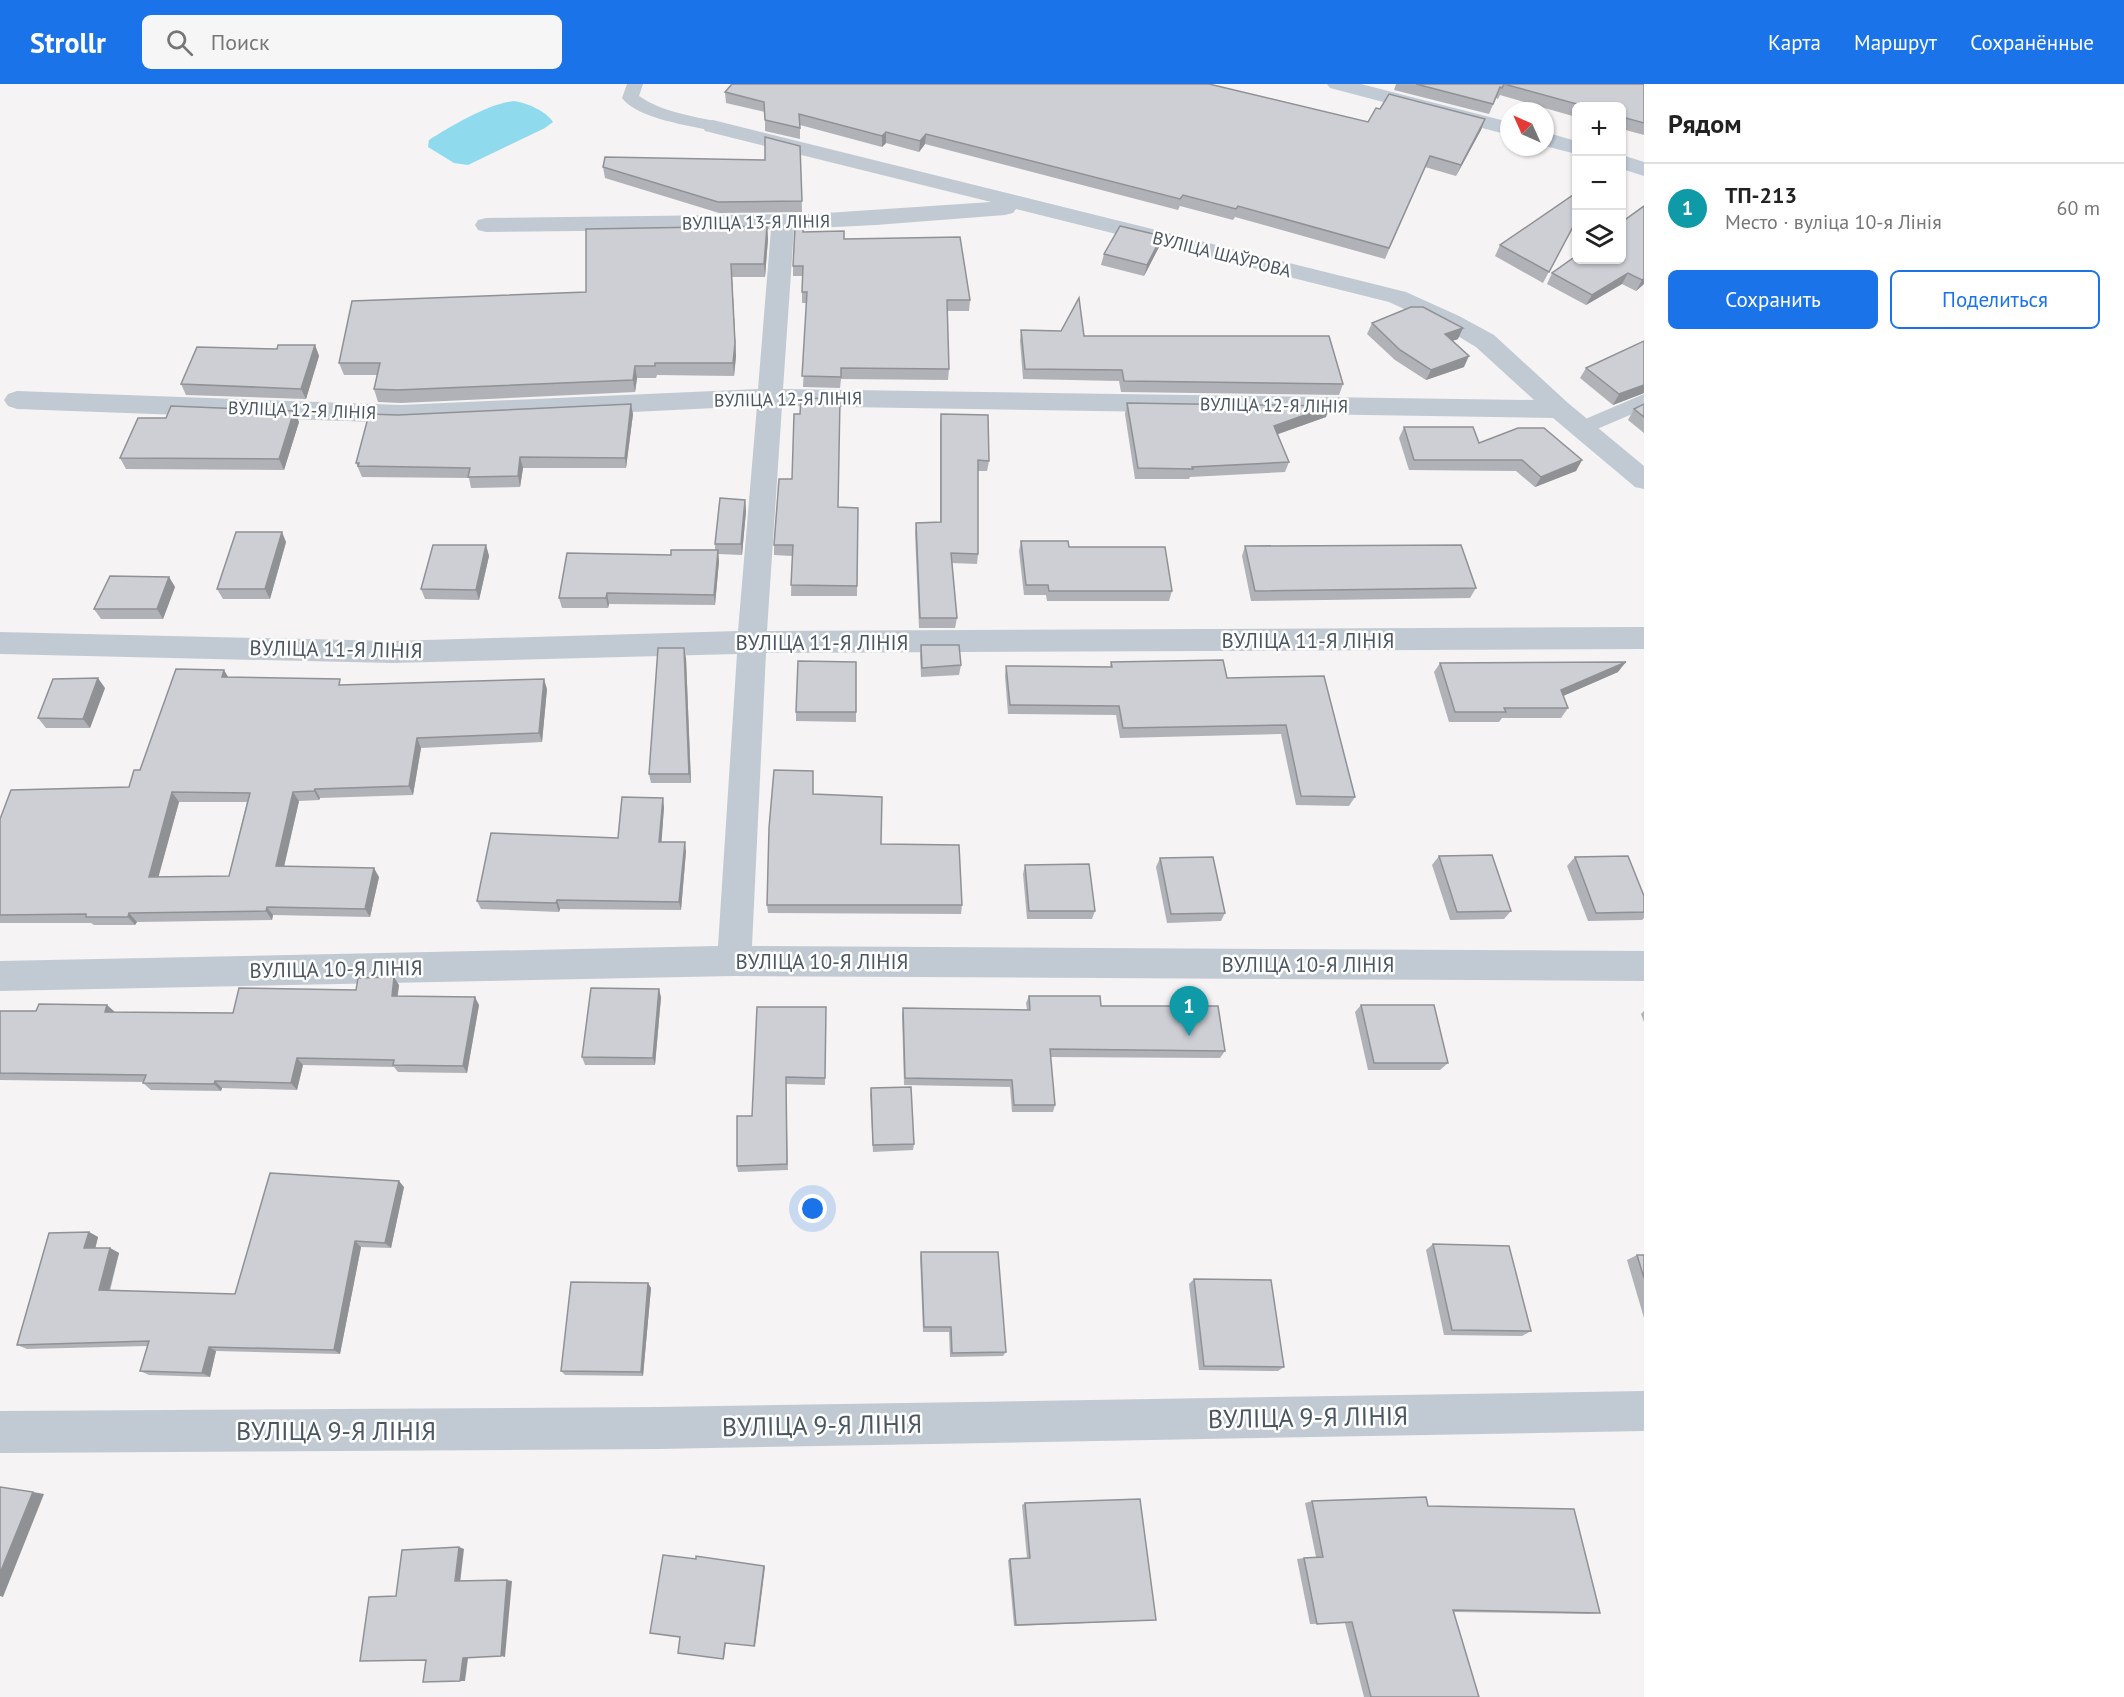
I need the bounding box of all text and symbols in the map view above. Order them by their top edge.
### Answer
search box [142,15,562,69]
text: Strollr [30,24,106,61]
icon: search [163,26,196,59]
text: Поиск [211,28,270,56]
text: Карта [1768,29,1821,56]
text: Маршрут [1854,29,1937,56]
text: Сохранённые [1970,29,2094,56]
north arrow [1500,102,1554,156]
map controls [1572,102,1626,264]
button: + [1572,102,1626,156]
text: Рядом [1668,107,1742,140]
button: − [1572,156,1626,210]
text: ТП-213 [1725,181,1797,209]
text: 1 [1682,195,1693,221]
text: 60 m [2057,195,2100,221]
street label: ВУЛІЦА 13-Я ЛІНІЯ [682,209,830,235]
text: Место · вуліца 10-я Лінія [1725,209,1942,235]
button: layers [1572,210,1626,264]
street label: ВУЛІЦА ШАЎРОВА [1150,226,1294,282]
button: Сохранить [1668,270,1878,329]
button: Поделиться [1890,270,2100,329]
street label: ВУЛІЦА 12-Я ЛІНІЯ [714,386,862,412]
street label: ВУЛІЦА 12-Я ЛІНІЯ [1200,392,1348,418]
street label: ВУЛІЦА 12-Я ЛІНІЯ [227,396,377,424]
street label: ВУЛІЦА 11-Я ЛІНІЯ [1221,627,1395,654]
street label: ВУЛІЦА 11-Я ЛІНІЯ [735,629,909,656]
street label: ВУЛІЦА 11-Я ЛІНІЯ [249,634,423,664]
street label: ВУЛІЦА 10-Я ЛІНІЯ [735,948,909,975]
street label: ВУЛІЦА 10-Я ЛІНІЯ [1221,951,1395,978]
street label: ВУЛІЦА 10-Я ЛІНІЯ [249,954,423,984]
pin: 1 [1170,986,1208,1036]
your location [798,1194,827,1223]
street label: ВУЛІЦА 9-Я ЛІНІЯ [1208,1399,1408,1435]
street label: ВУЛІЦА 9-Я ЛІНІЯ [722,1407,922,1443]
street label: ВУЛІЦА 9-Я ЛІНІЯ [236,1414,436,1447]

